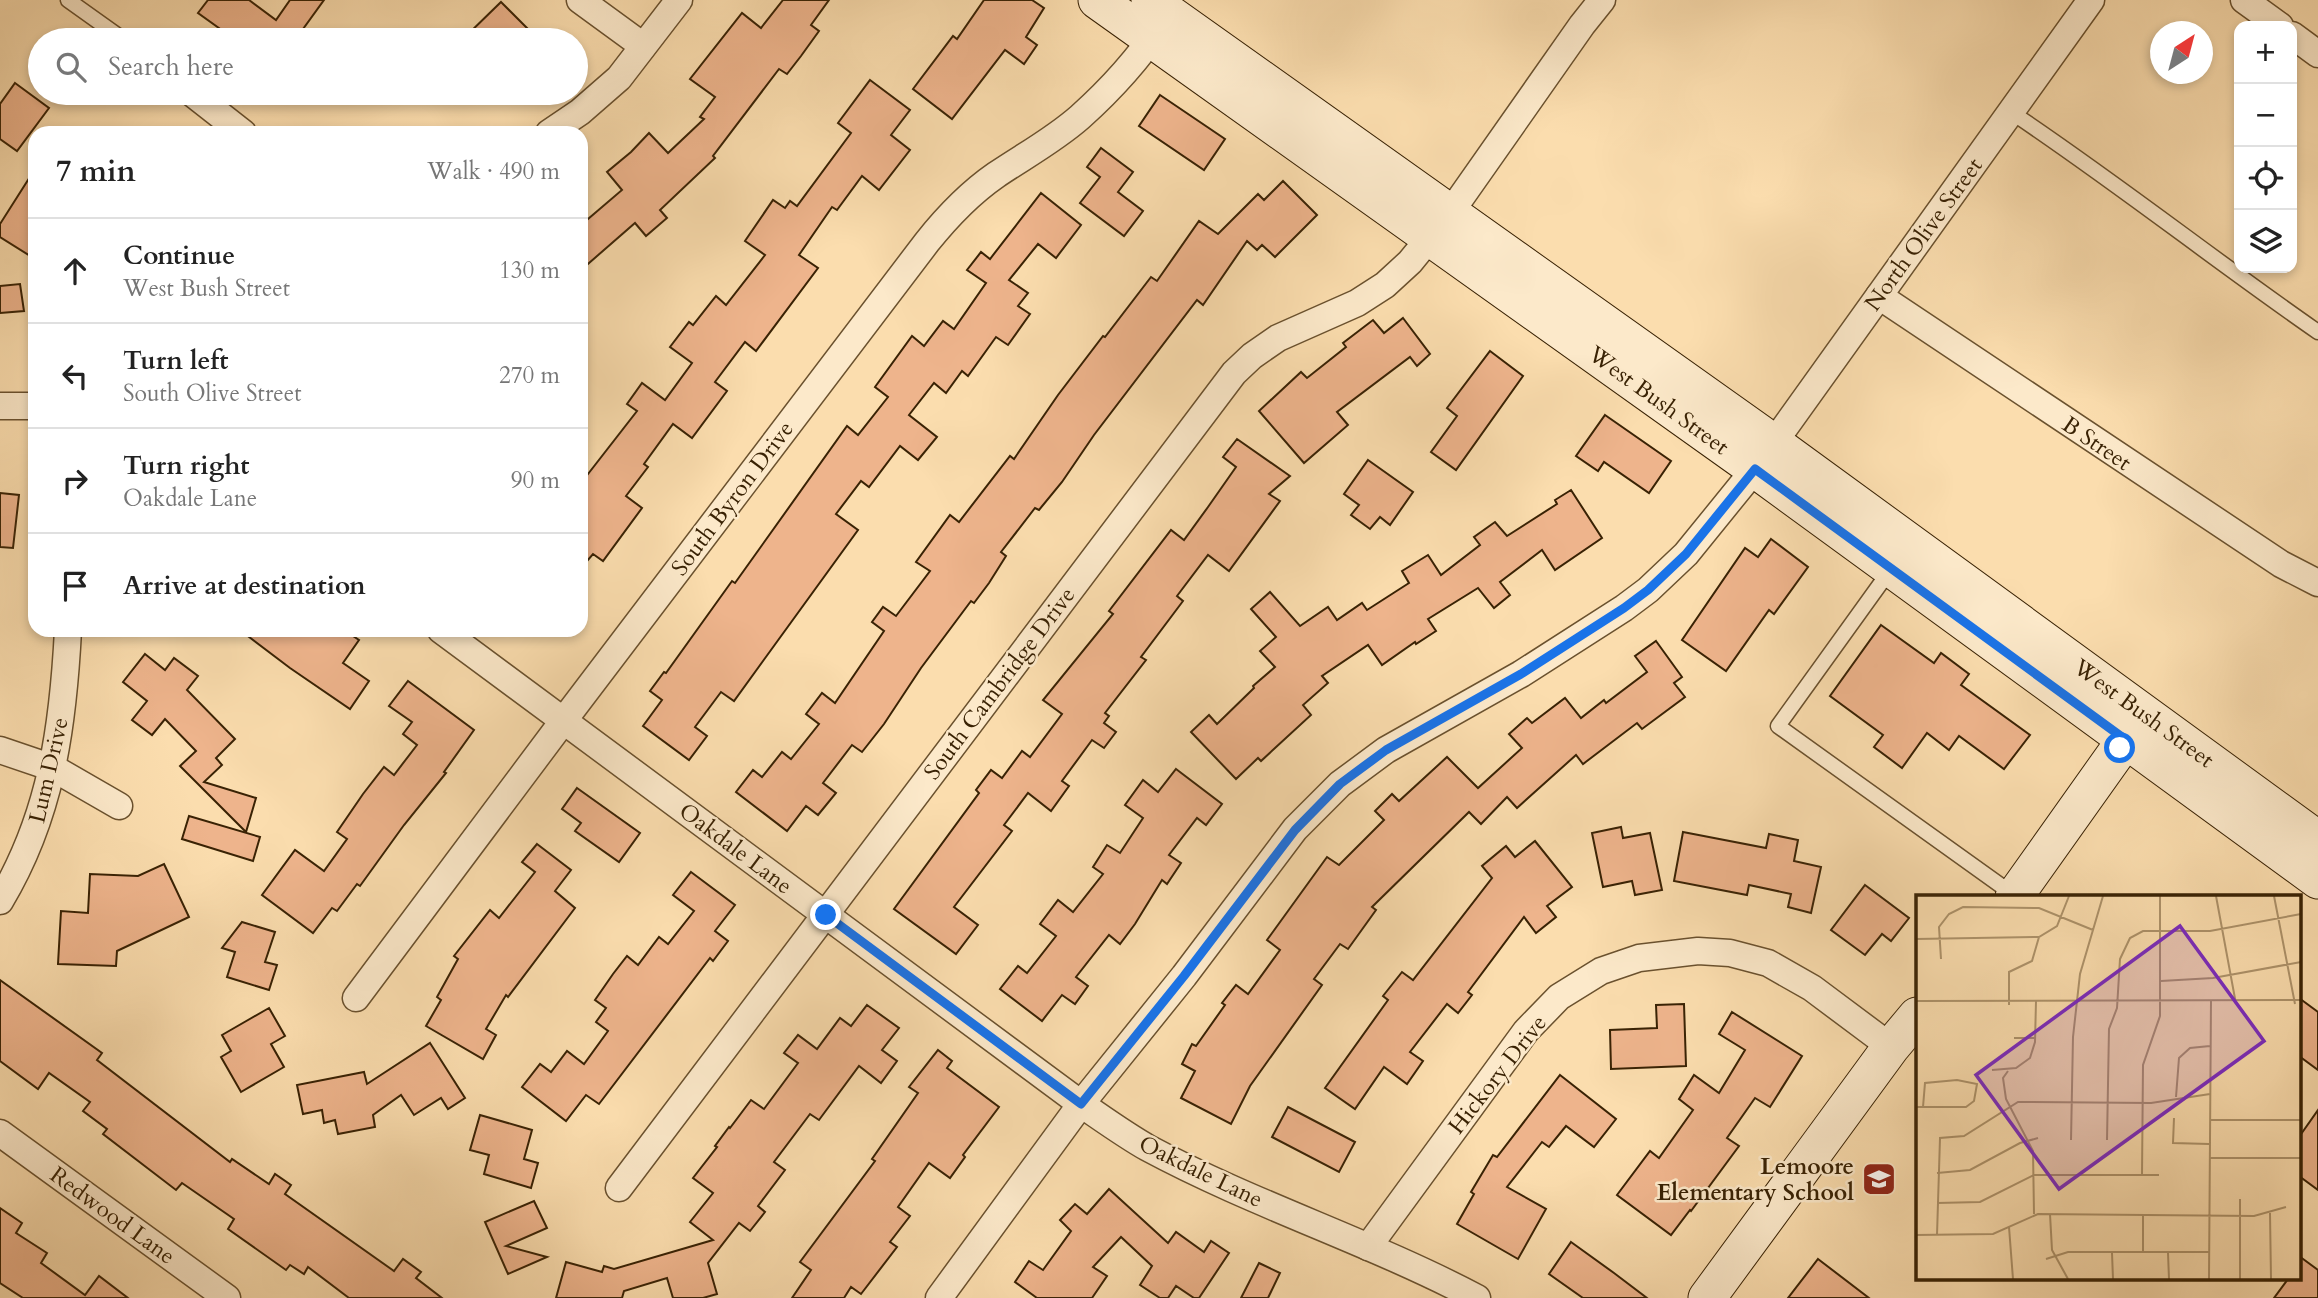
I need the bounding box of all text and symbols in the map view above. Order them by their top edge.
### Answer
north arrow [2150,21,2213,84]
map controls [2234,21,2297,273]
button: + [2234,21,2297,84]
search box [28,28,588,105]
icon: search [52,48,90,86]
text: Search here [108,49,234,84]
button: − [2234,84,2297,147]
button: locate [2234,147,2297,210]
text: 7 min [56,151,136,192]
street label: North Olive Street [1857,151,1990,317]
text: Walk · 490 m [427,156,560,187]
button: layers [2234,210,2297,273]
text: Continue [123,238,235,273]
icon: ahead [56,252,94,290]
text: 130 m [499,255,560,286]
text: West Bush Street [123,273,290,304]
street label: West Bush Street [1581,338,1735,462]
text: Turn left [123,343,228,378]
icon: left [56,357,94,395]
text: 270 m [499,360,560,391]
text: South Olive Street [123,378,301,409]
street label: B Street [2056,409,2137,478]
street label: South Byron Drive [664,415,801,582]
text: Turn right [123,448,250,483]
icon: right [56,462,94,500]
text: 90 m [511,465,560,496]
text: Oakdale Lane [123,483,257,514]
icon: arrive [56,567,94,605]
text: Arrive at destination [123,568,366,603]
street label: South Cambridge Drive [917,580,1082,786]
street label: West Bush Street [2066,651,2220,775]
street label: Lum Drive [21,714,76,826]
route start [2104,732,2135,763]
street label: Oakdale Lane [673,796,799,901]
inset map [1916,895,2300,1280]
route end [810,899,841,930]
street label: Hickory Drive [1441,1008,1554,1140]
street label: Oakdale Lane [1134,1128,1268,1215]
place label: Lemoore Elementary School [1657,1151,1854,1208]
street label: Redwood Lane [44,1159,182,1271]
school or university icon: Lemoore Elementary School [1860,1160,1898,1198]

